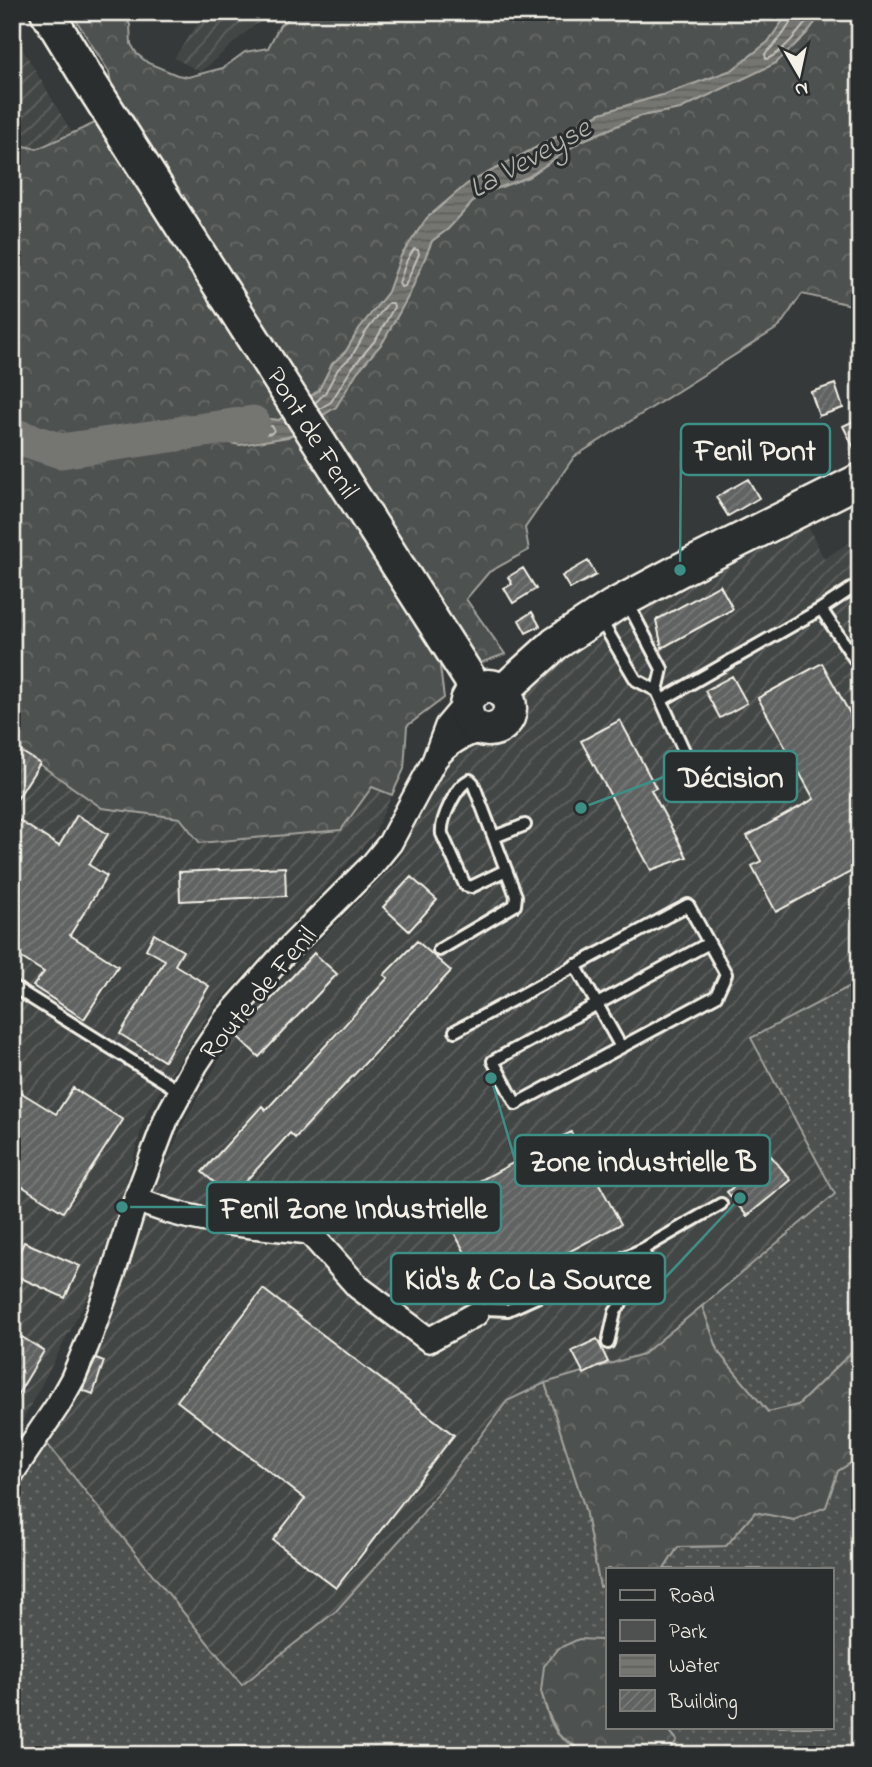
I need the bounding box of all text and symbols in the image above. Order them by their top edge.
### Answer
north arrow [764,38,834,108]
text: N [793,74,810,103]
water label: La Veveyse [461,107,601,211]
street label: Pont de Fenil [254,360,368,508]
callout: Fenil Pont [681,424,830,475]
text: Fenil Pont [692,431,817,475]
callout: Décision [664,751,797,802]
text: Décision [676,758,784,802]
street label: Route de Fenil [191,918,328,1070]
callout: Zone industrielle B [515,1135,770,1186]
text: Zone industrielle B [529,1142,757,1186]
callout: Fenil Zone Industrielle [207,1182,501,1233]
text: Fenil Zone Industrielle [219,1189,489,1233]
callout: Kid's & Co La Source [391,1253,665,1304]
text: Kid's & Co La Source [405,1260,653,1304]
legend [606,1568,834,1728]
text: Road [669,1582,715,1612]
text: Park [669,1618,708,1648]
text: Water [669,1652,720,1682]
text: Building [668,1688,738,1720]

